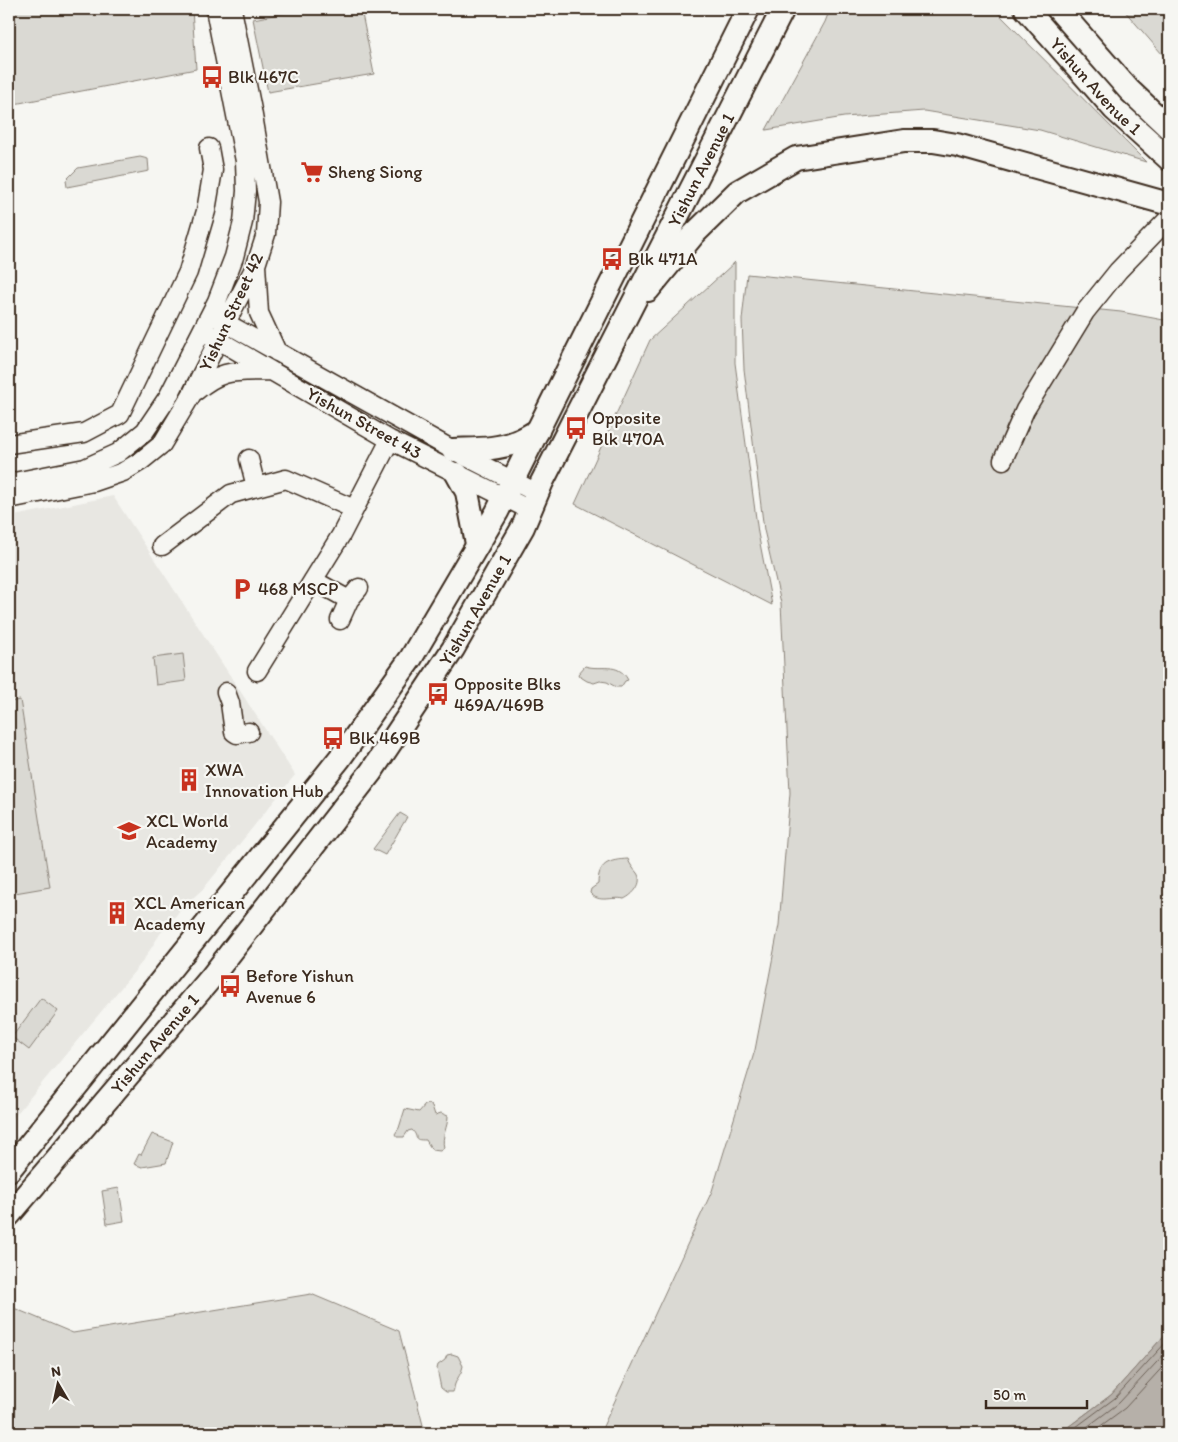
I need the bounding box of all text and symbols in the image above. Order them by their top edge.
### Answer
street label: Yishun Avenue 1 [1045,33,1146,140]
bus stop icon: Blk 467C [199,64,225,90]
place label: Blk 467C [228,66,299,88]
street label: Yishun Avenue 1 [663,109,739,230]
supermarket icon: Sheng Siong [299,159,325,185]
place label: Sheng Siong [328,161,423,183]
bus stop icon: Blk 471A [599,246,625,272]
place label: Blk 471A [628,248,698,270]
street label: Yishun Street 42 [194,249,268,375]
street label: Yishun Street 43 [302,382,426,464]
place label: Opposite Blk 470A [592,407,665,450]
bus stop icon: Opposite Blk 470A [563,415,589,441]
street label: Yishun Avenue 1 [434,550,516,670]
parking icon: 468 MSCP [229,576,255,602]
place label: 468 MSCP [258,578,338,600]
place label: Opposite Blks 469A/469B [454,673,561,716]
bus stop icon: Opposite Blks 469A/469B [425,681,451,707]
bus stop icon: Blk 469B [320,725,346,751]
place label: Blk 469B [349,727,420,749]
place label: XWA Innovation Hub [205,759,324,802]
building icon: XWA Innovation Hub [176,767,202,793]
place label: XCL World Academy [146,810,228,853]
school or university icon: XCL World Academy [116,818,142,844]
place label: XCL American Academy [134,892,245,935]
building icon: XCL American Academy [104,900,130,926]
place label: Before Yishun Avenue 6 [246,965,354,1008]
bus stop icon: Before Yishun Avenue 6 [217,973,243,999]
street label: Yishun Avenue 1 [106,989,204,1098]
north arrow [32,1360,82,1410]
text: N [50,1363,62,1381]
scale bar [986,1377,1087,1409]
text: 50 m [993,1386,1026,1404]

